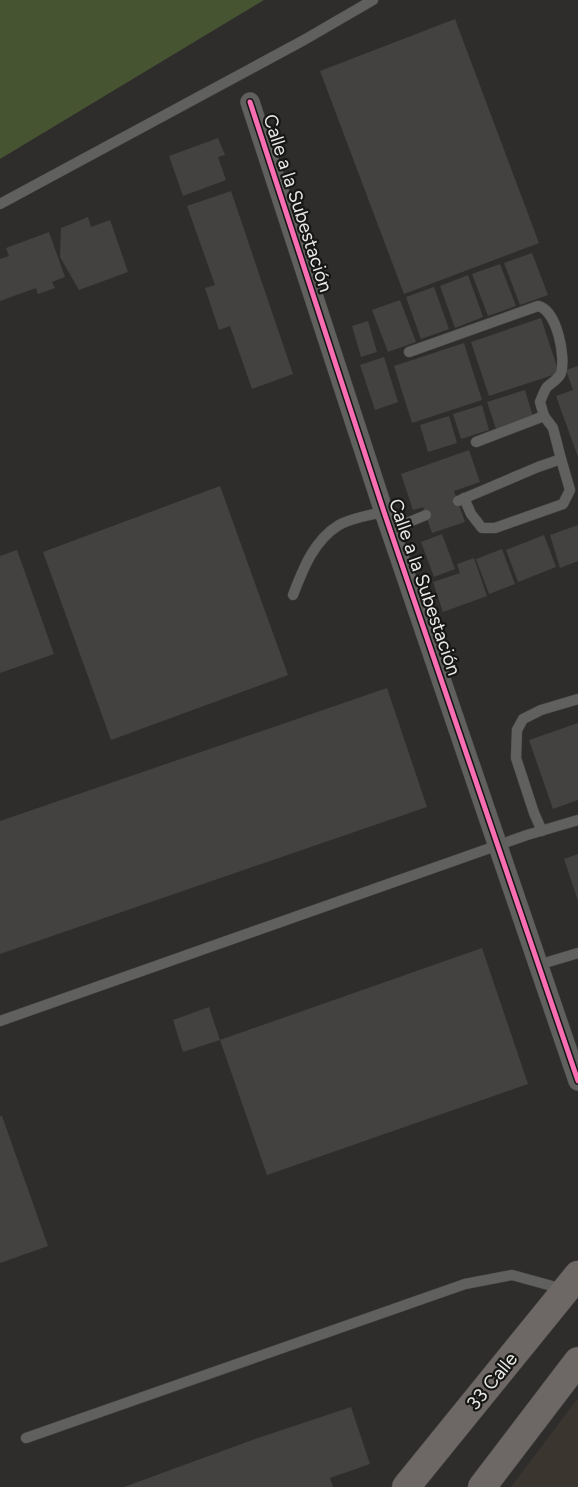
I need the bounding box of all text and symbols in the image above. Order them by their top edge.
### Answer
street label: Calle a la Subestación [258,111,338,295]
street label: Calle a la Subestación [384,496,466,678]
street label: 33 Calle [462,1348,522,1414]

